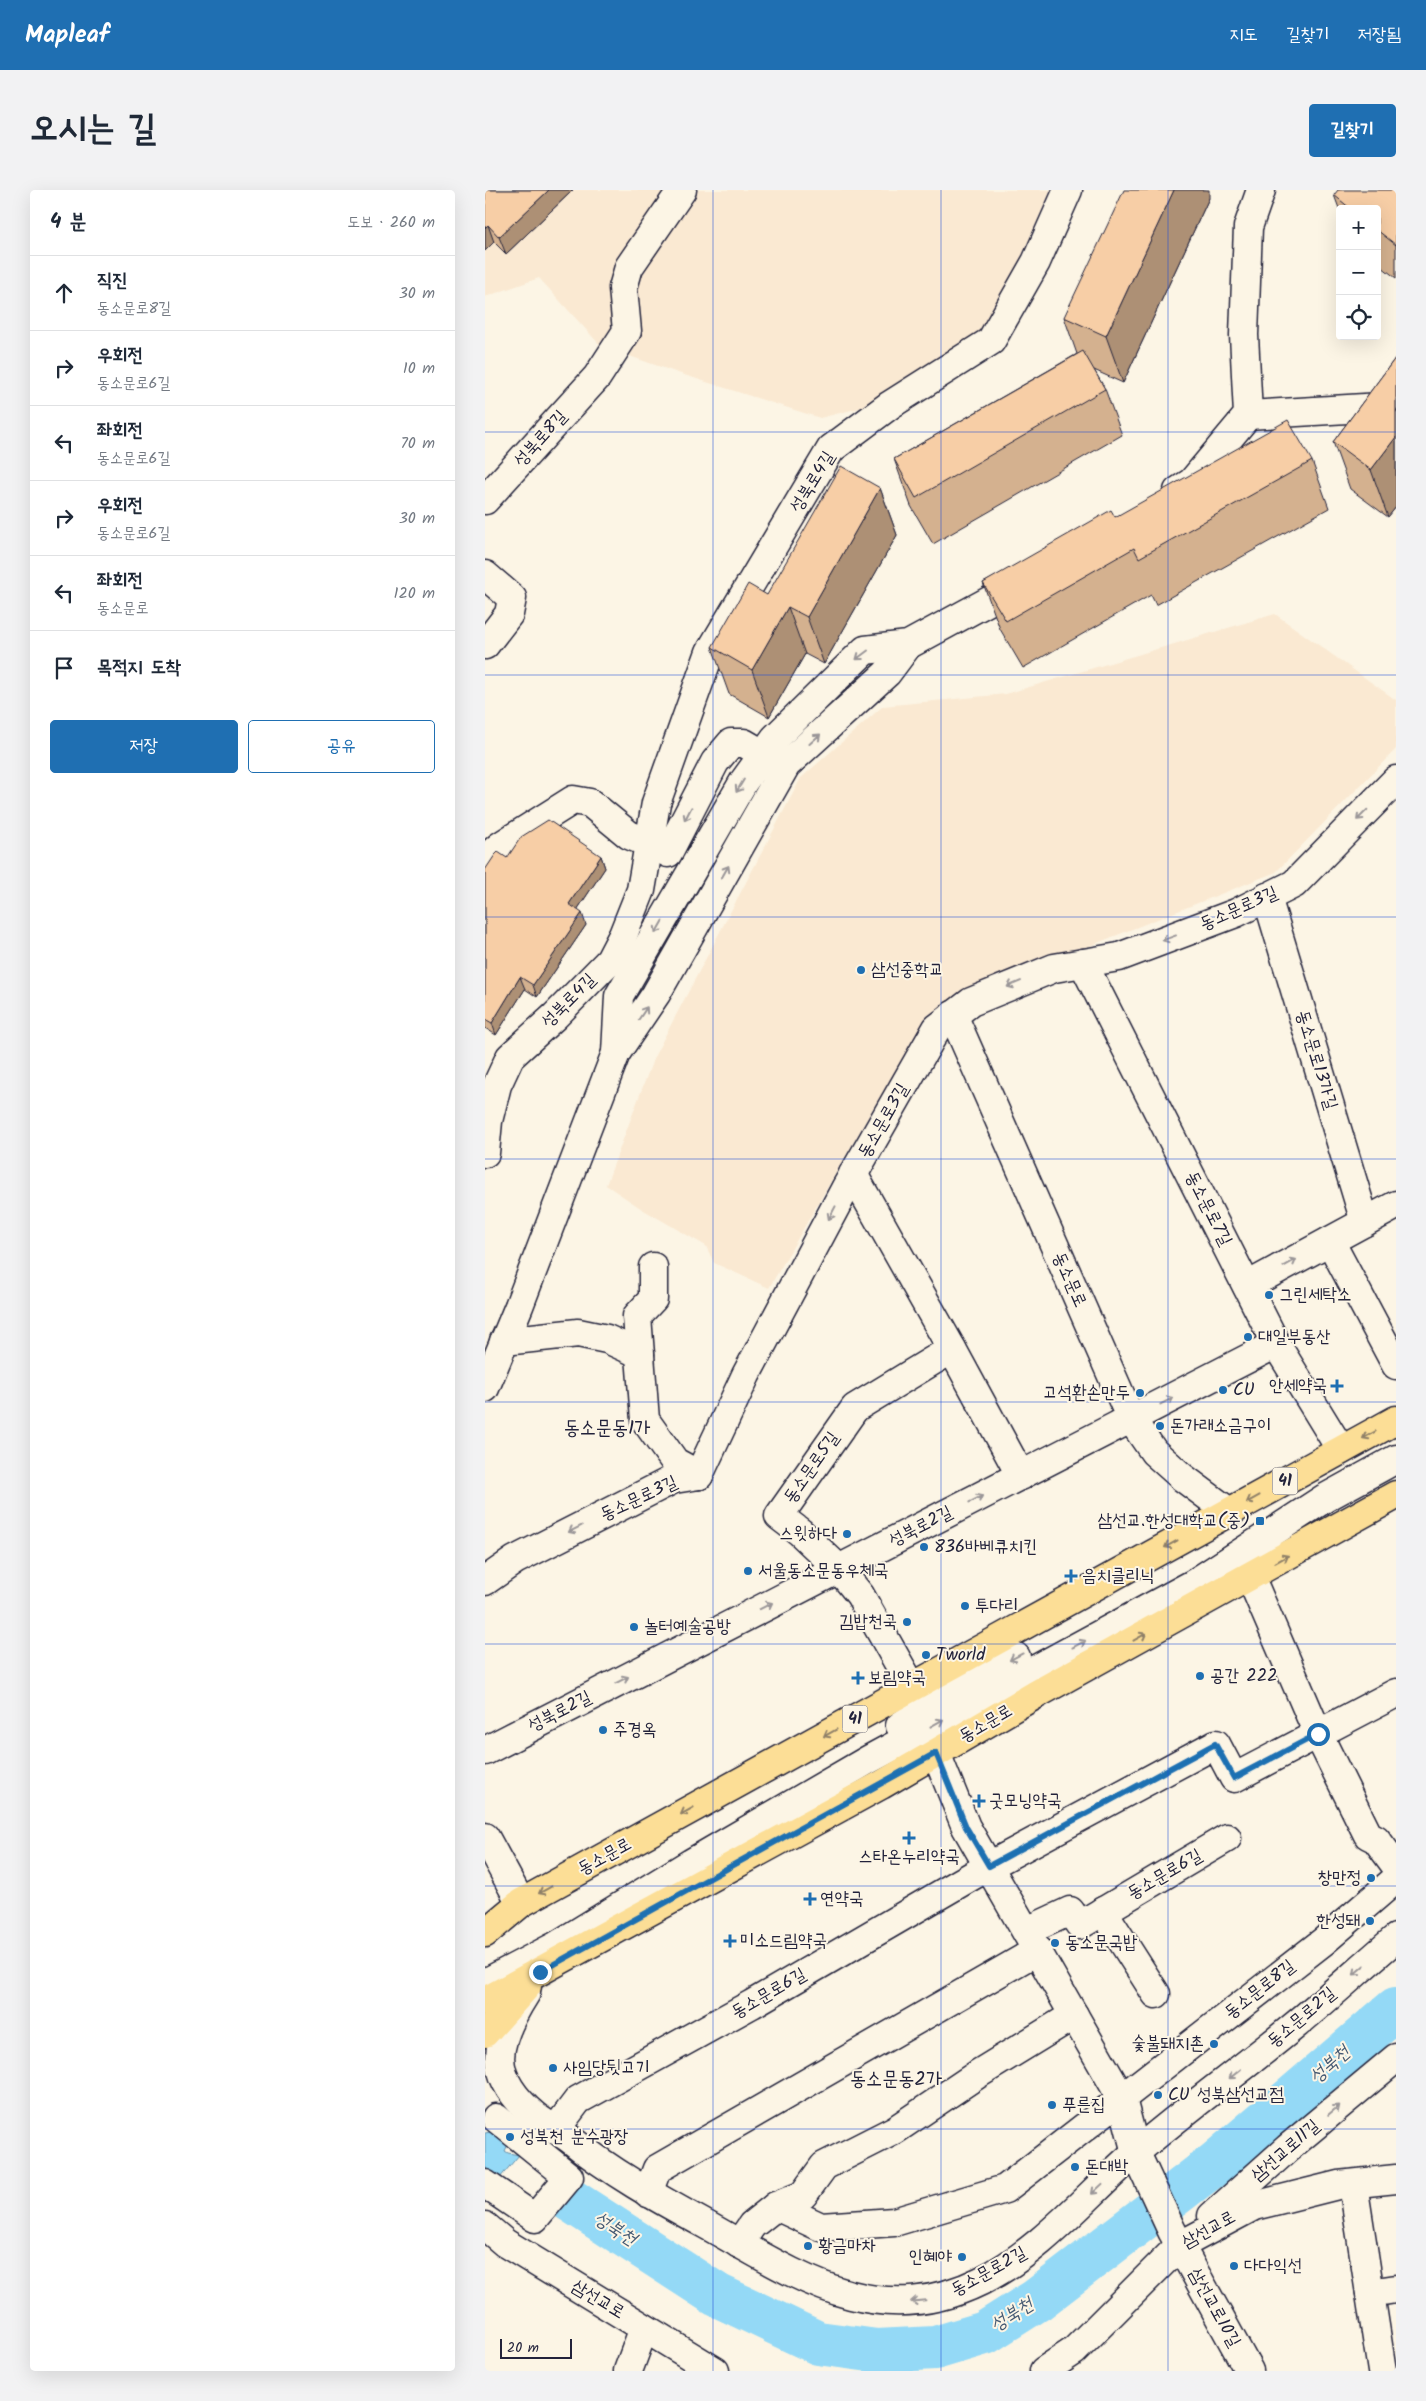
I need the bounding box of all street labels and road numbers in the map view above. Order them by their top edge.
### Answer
street label: 성북로8길 [507,403,575,474]
street label: 성북로4길 [783,445,844,518]
street label: 동소문로3길 [1195,879,1283,939]
street label: 성북로4길 [535,966,604,1035]
street label: 동소문로13가길 [1287,1007,1345,1114]
street label: 동소문로3길 [851,1077,917,1164]
street label: 동소문로7길 [1177,1166,1239,1252]
street label: 동소문로 [1044,1248,1094,1312]
street label: 동소문로5길 [777,1426,848,1510]
street label: 동소문로3길 [595,1468,683,1530]
road number: 41 [1273,1468,1297,1494]
street label: 성북로2길 [884,1498,959,1555]
street label: 성북로2길 [523,1683,598,1740]
street label: 동소문로 [954,1697,1018,1751]
road number: 41 [843,1706,867,1732]
street label: 동소문로 [573,1830,637,1884]
street label: 동소문로6길 [1122,1842,1208,1908]
street label: 동소문로8길 [1218,1953,1302,2027]
street label: 동소문로6길 [726,1961,812,2027]
street label: 동소문로2길 [1261,1980,1343,2056]
street label: 삼선교로11길 [1245,2112,1327,2189]
street label: 삼선교로 [1177,2203,1241,2257]
street label: 동소문로2길 [946,2239,1033,2305]
street label: 삼선교로10길 [1180,2263,1248,2354]
street label: 삼선교로 [566,2273,630,2327]

